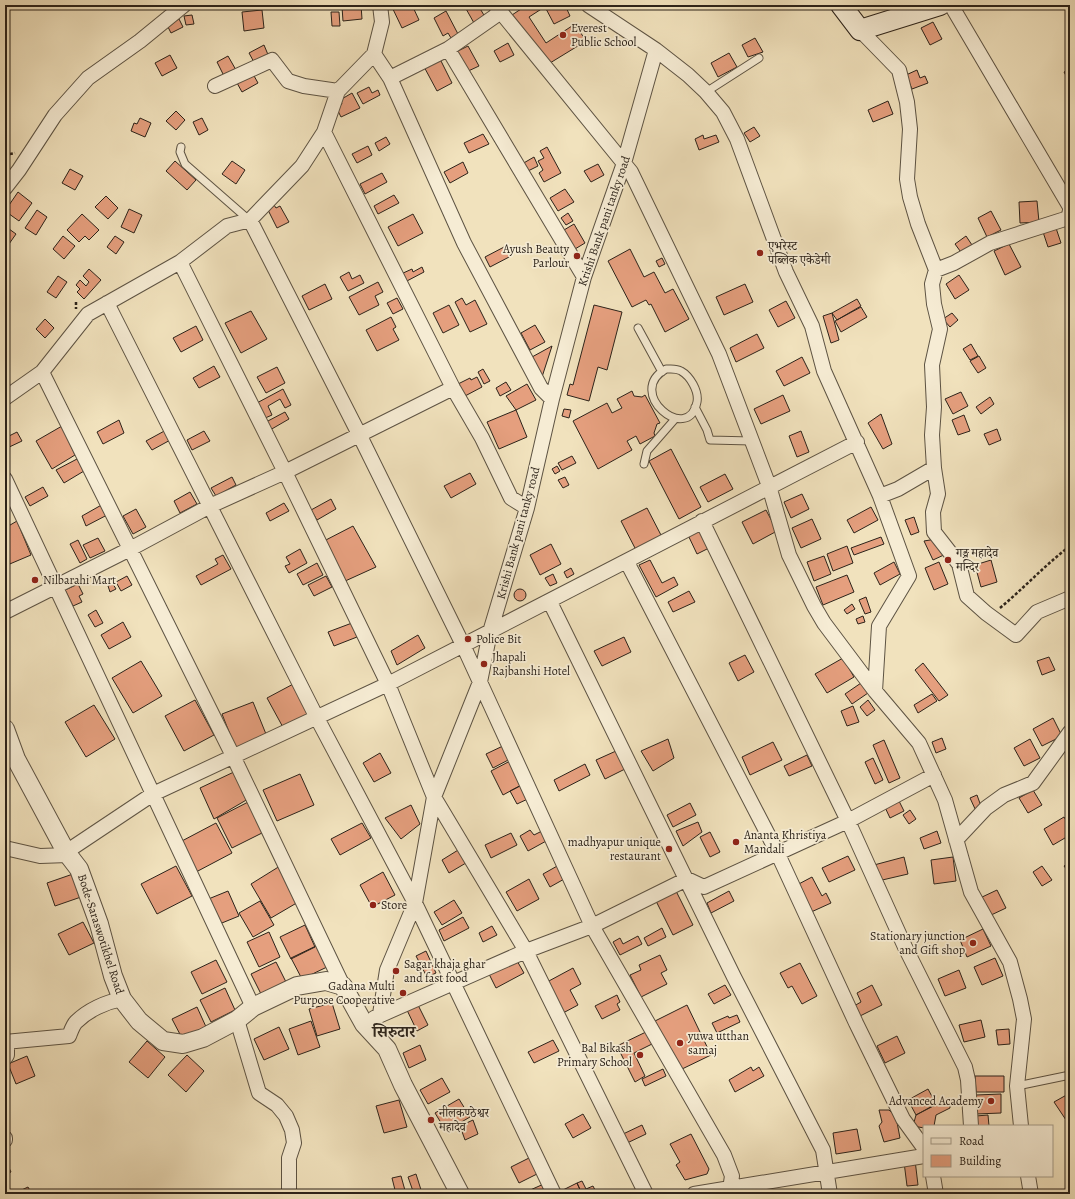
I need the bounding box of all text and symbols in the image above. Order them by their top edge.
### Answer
place label: Everest Public School [571,20,637,50]
marker: Everest Public School [558,30,568,40]
street label: Krishi Bank pani tanky road [574,153,634,288]
place label: एभरेस्ट पब्लिक एकेडेमी [767,238,831,268]
place label: Ayush Beauty Parlour [502,241,570,271]
marker: एभरेस्ट पब्लिक एकेडेमी [755,248,765,258]
marker: Ayush Beauty Parlour [572,251,582,261]
street label: Krishi Bank pani tanky road [493,464,544,601]
place label: गङ्खु महादेव मन्दिर [955,545,999,575]
marker: गङ्खु महादेव मन्दिर [943,555,953,565]
place label: Nilbarahi Mart [43,572,116,588]
marker: Nilbarahi Mart [30,575,40,585]
place label: Police Bit [476,631,521,647]
marker: Police Bit [463,634,473,644]
place label: Jhapali Rajbanshi Hotel [492,649,570,679]
marker: Jhapali Rajbanshi Hotel [479,659,489,669]
place label: Ananta Khristiya Mandali [743,827,827,857]
place label: madhyapur unique restaurant [568,834,661,864]
marker: Ananta Khristiya Mandali [731,837,741,847]
marker: madhyapur unique restaurant [664,844,674,854]
street label: Bode-Saraswotikhel Road [74,872,128,997]
place label: Store [381,897,407,913]
marker: Store [368,900,378,910]
place label: Stationary junction and Gift shop [870,928,965,958]
marker: Stationary junction and Gift shop [968,938,978,948]
place label: Sagar khaja ghar and fast food [404,956,486,986]
marker: Sagar khaja ghar and fast food [391,966,401,976]
place label: Gadana Multi Purpose Cooperative [294,978,395,1008]
marker: Gadana Multi Purpose Cooperative [398,988,408,998]
district label: सिरुटार [371,1021,417,1043]
place label: yuwa utthan samaj [687,1028,749,1058]
marker: yuwa utthan samaj [675,1038,685,1048]
place label: Bal Bikash Primary School [557,1040,633,1070]
marker: Bal Bikash Primary School [635,1050,645,1060]
place label: Advanced Academy [888,1093,984,1109]
marker: Advanced Academy [986,1096,996,1106]
place label: नीलकण्ठेश्वर महादेव [438,1105,490,1135]
marker: नीलकण्ठेश्वर महादेव [426,1115,436,1125]
legend [923,1125,1053,1177]
text: Road [959,1133,985,1149]
text: Building [959,1153,1001,1169]

